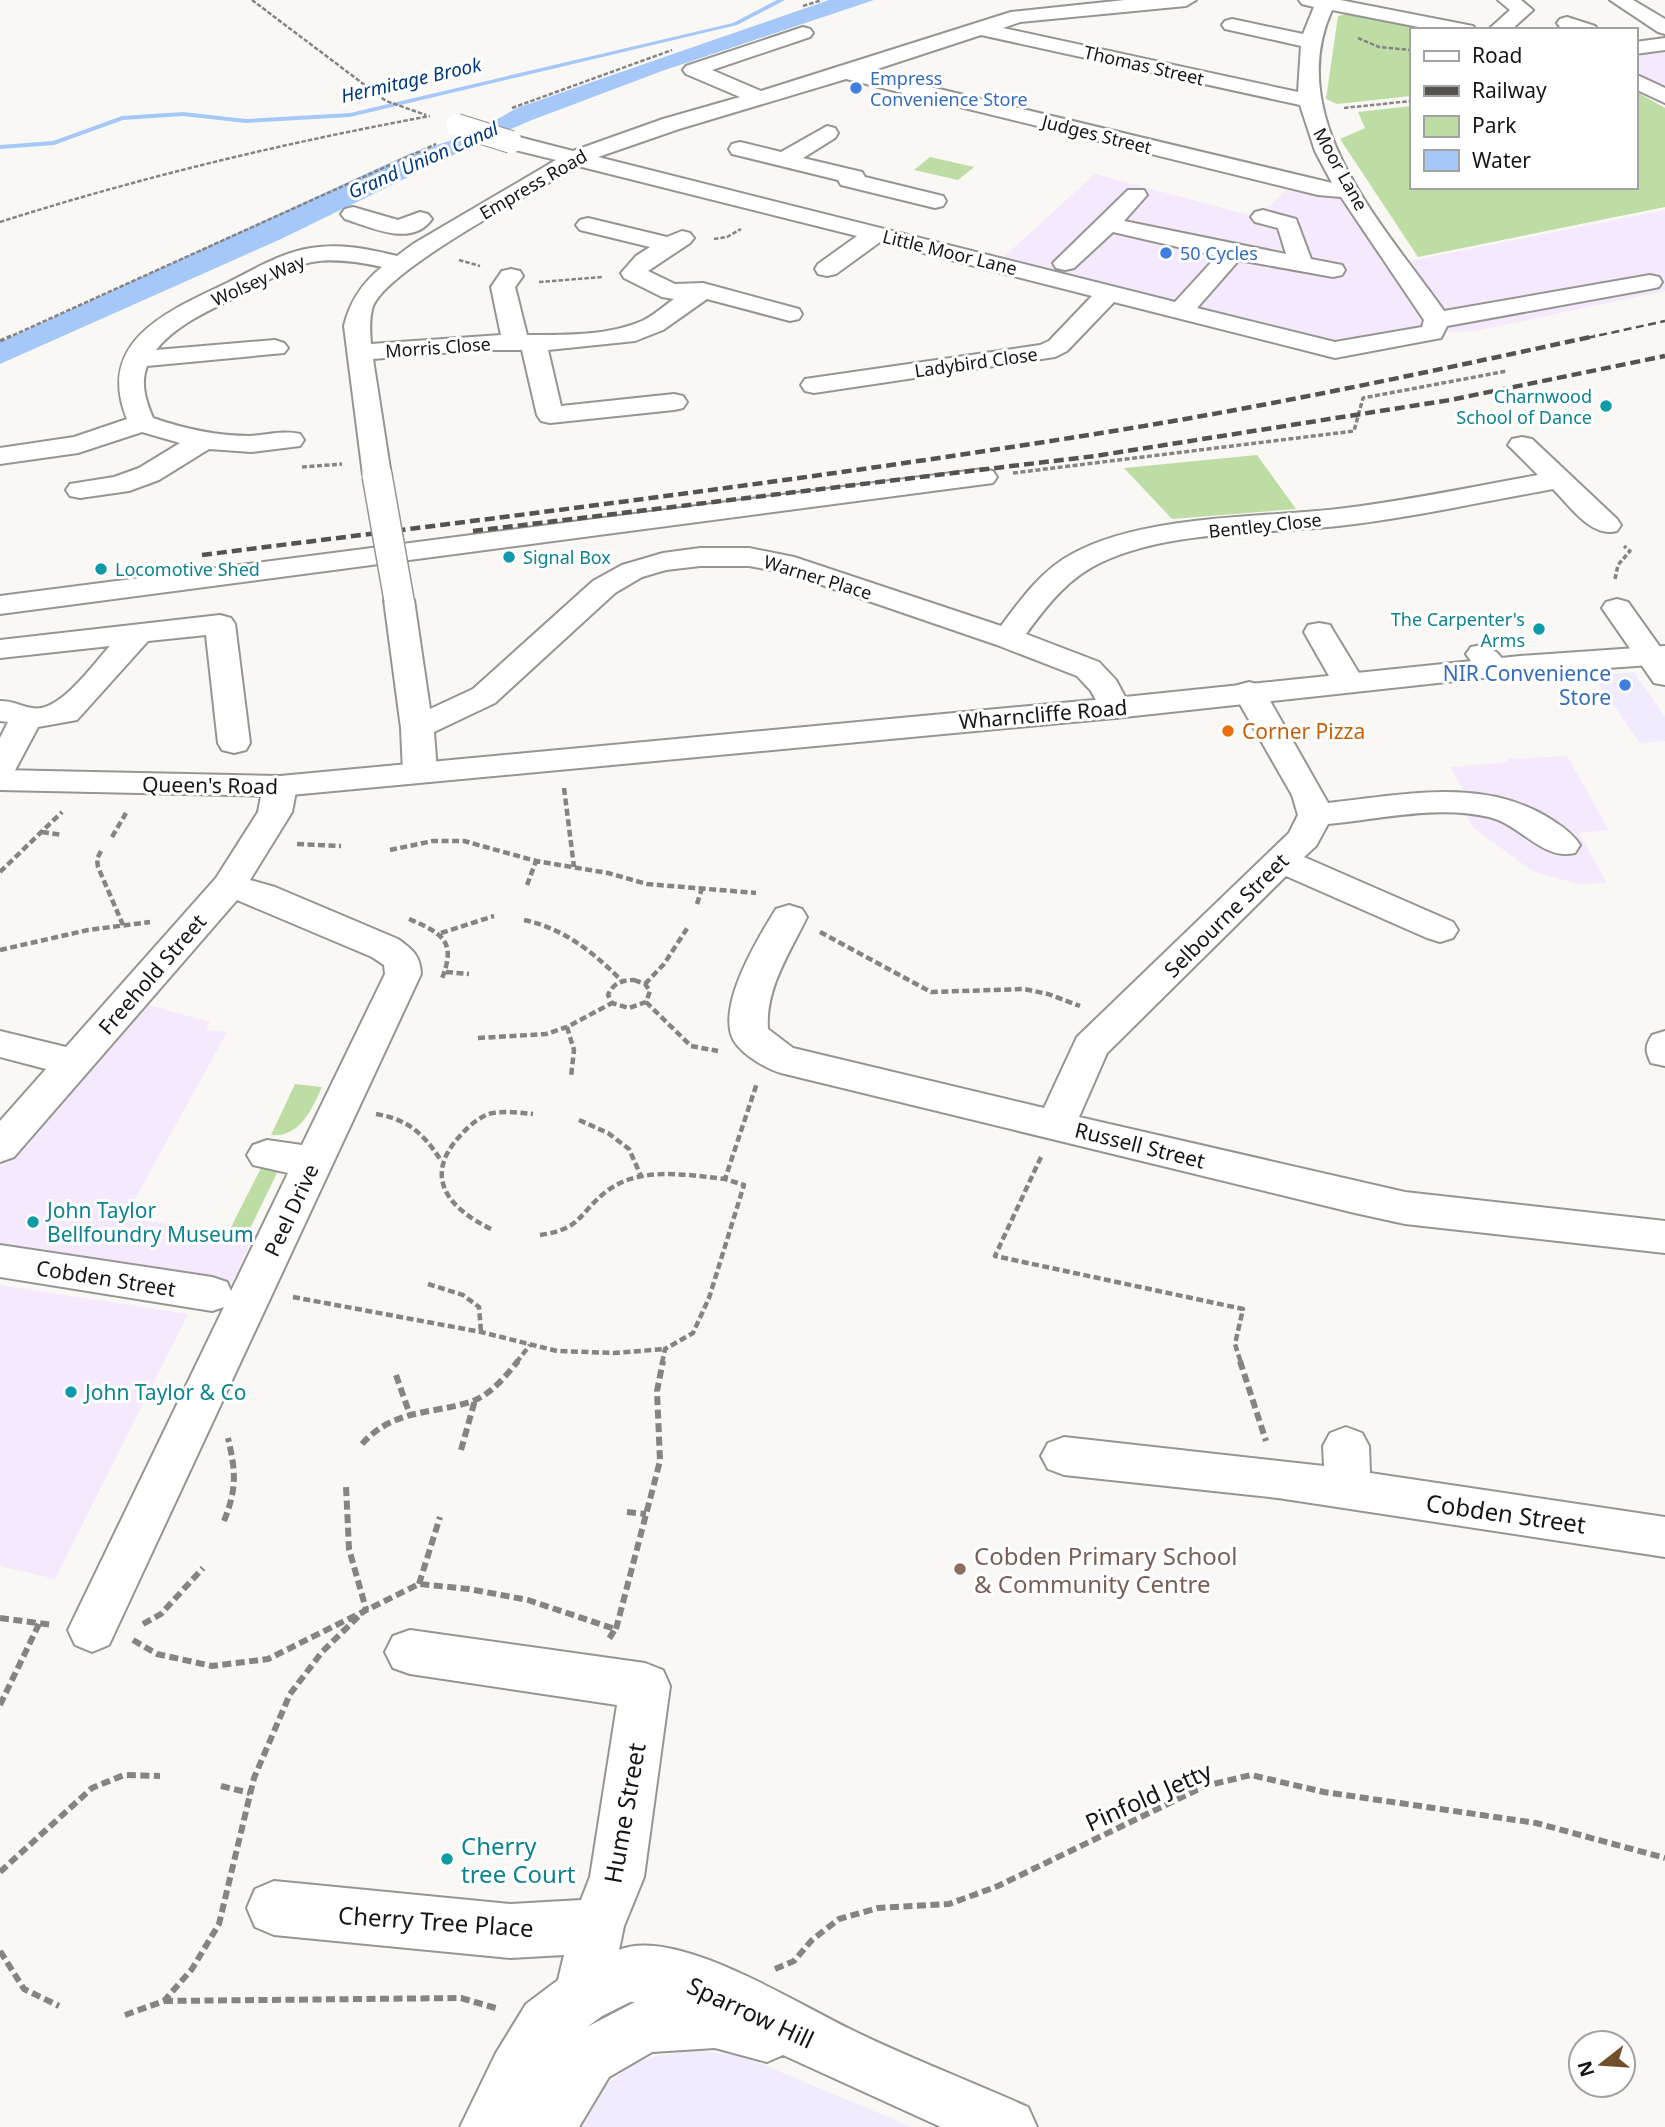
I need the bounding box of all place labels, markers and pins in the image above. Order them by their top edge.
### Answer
place label: Empress Convenience Store [870,66,1028,111]
marker: Empress Convenience Store [848,80,864,96]
place label: 50 Cycles [1180,241,1258,265]
marker: 50 Cycles [1158,245,1174,261]
place label: Charnwood School of Dance [1456,384,1592,429]
marker: Charnwood School of Dance [1598,398,1614,414]
place label: Signal Box [523,545,611,569]
marker: Signal Box [501,549,517,565]
place label: Locomotive Shed [115,557,260,581]
marker: Locomotive Shed [93,561,109,577]
place label: The Carpenter's Arms [1391,607,1525,652]
marker: The Carpenter's Arms [1531,621,1547,637]
place label: NIR Convenience Store [1443,659,1611,711]
marker: NIR Convenience Store [1617,677,1633,693]
place label: Corner Pizza [1242,717,1365,745]
marker: Corner Pizza [1220,723,1236,739]
place label: John Taylor Bellfoundry Museum [45,1196,254,1248]
marker: John Taylor Bellfoundry Museum [25,1214,41,1230]
place label: John Taylor & Co [83,1378,246,1406]
marker: John Taylor & Co [63,1384,79,1400]
place label: Cobden Primary School & Community Centre [974,1539,1238,1600]
marker: Cobden Primary School & Community Centre [952,1561,968,1577]
place label: Cherry tree Court [461,1829,576,1890]
marker: Cherry tree Court [439,1851,455,1867]

